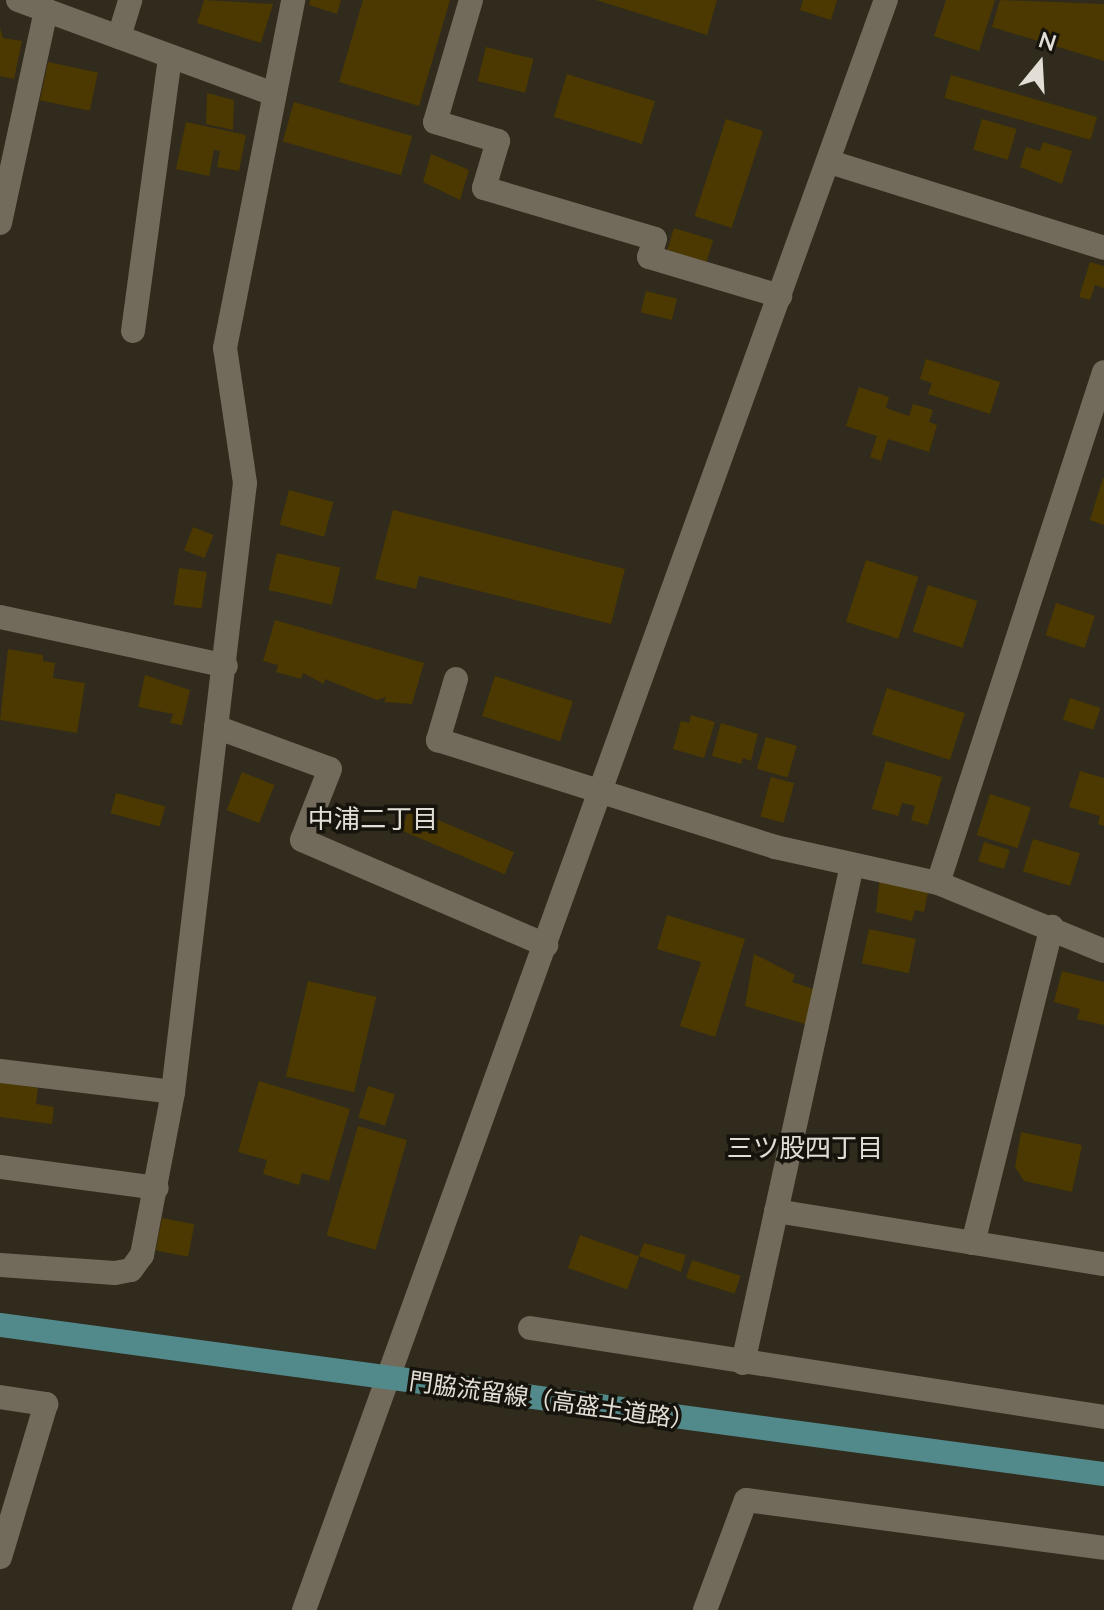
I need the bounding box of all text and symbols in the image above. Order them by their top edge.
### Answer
north arrow [1000,24,1080,104]
text: N [1035,25,1060,56]
district label: 中浦二丁目 [308,803,438,835]
district label: 三ツ股四丁目 [727,1132,883,1164]
street label: 門脇流留線（高盛土道路） [407,1366,697,1434]

